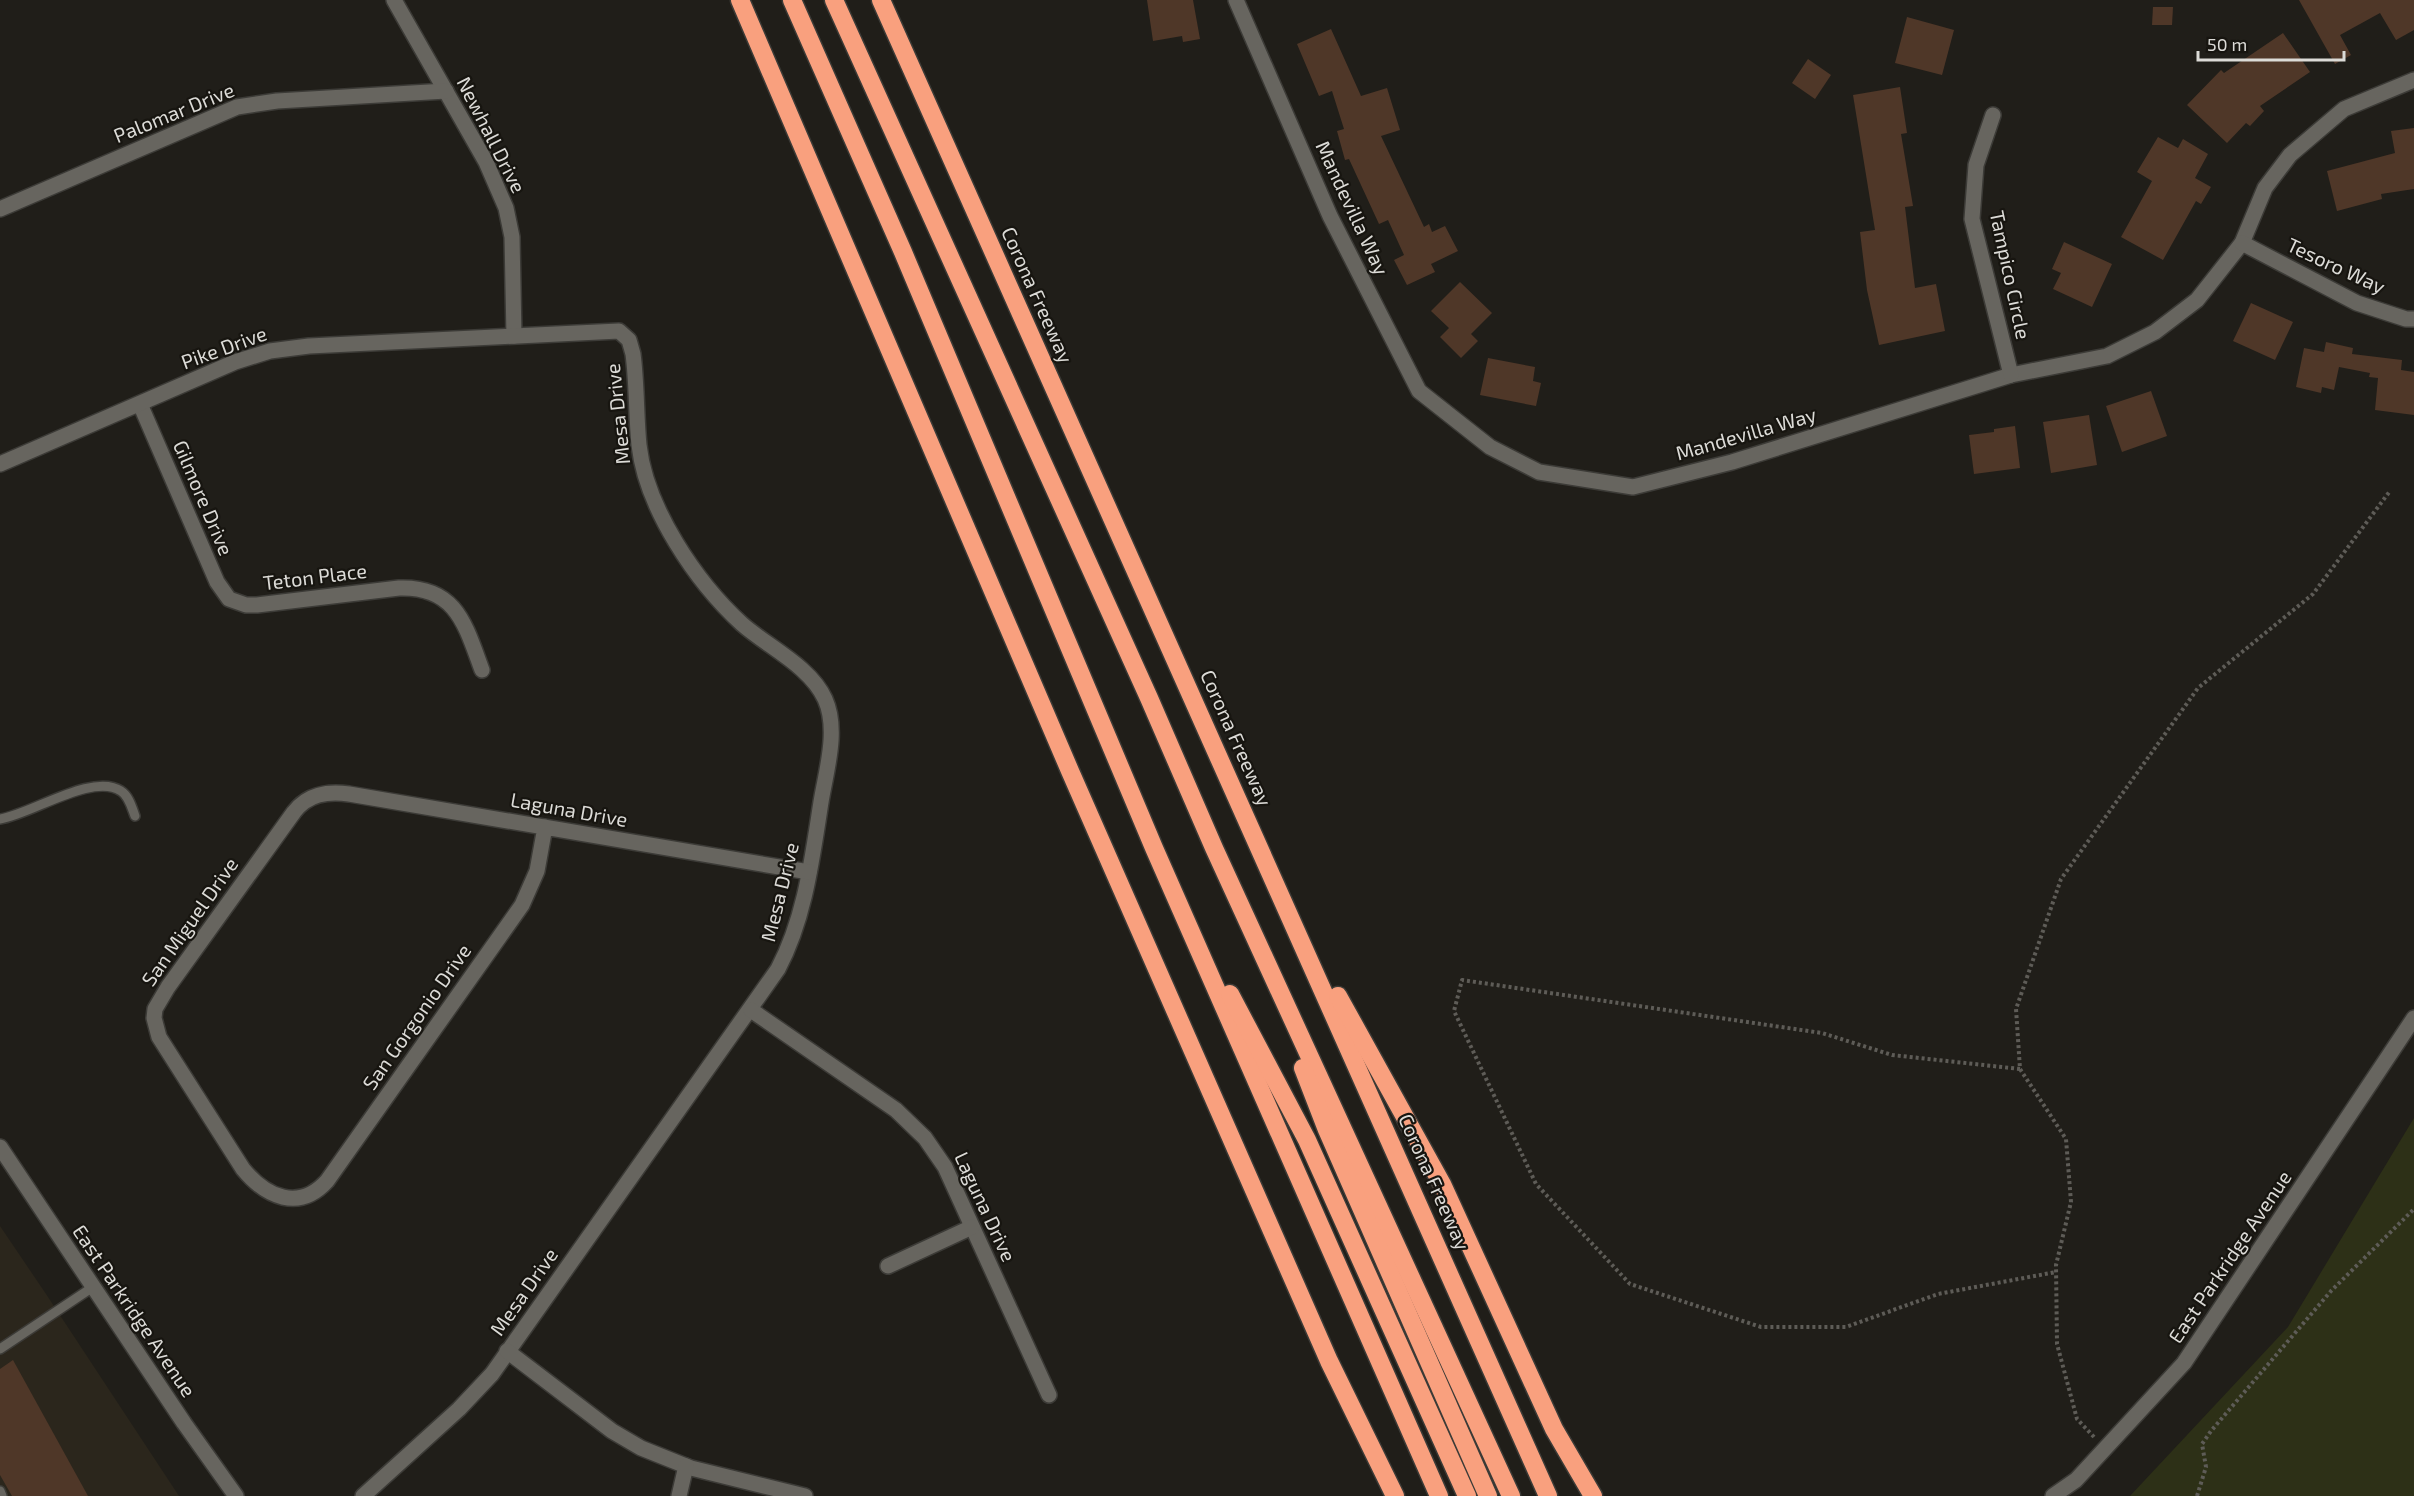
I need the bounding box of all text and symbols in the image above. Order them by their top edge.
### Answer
scale bar [2198,24,2344,62]
text: 50 m [2207,33,2247,55]
street label: Newhall Drive [452,72,531,197]
street label: Palomar Drive [110,77,237,147]
street label: Mandevilla Way [1311,137,1395,279]
street label: Tampico Circle [1986,208,2036,341]
street label: Corona Freeway [997,223,1079,367]
street label: Tesoro Way [2284,232,2390,298]
street label: Pike Drive [178,321,270,374]
street label: Mesa Drive [600,362,634,466]
street label: Mandevilla Way [1673,401,1819,465]
street label: Gilmore Drive [169,436,239,559]
street label: Teton Place [262,558,368,594]
street label: Corona Freeway [1196,666,1278,810]
street label: Laguna Drive [509,787,630,831]
street label: Mesa Drive [755,840,803,944]
street label: San Miguel Drive [136,853,242,990]
street label: San Gorgonio Drive [357,939,475,1094]
street label: Corona Freeway [1394,1110,1476,1254]
street label: Laguna Drive [950,1148,1022,1265]
street label: East Parkridge Avenue [2163,1166,2296,1347]
street label: East Parkridge Avenue [68,1220,201,1401]
street label: Mesa Drive [484,1243,562,1340]

